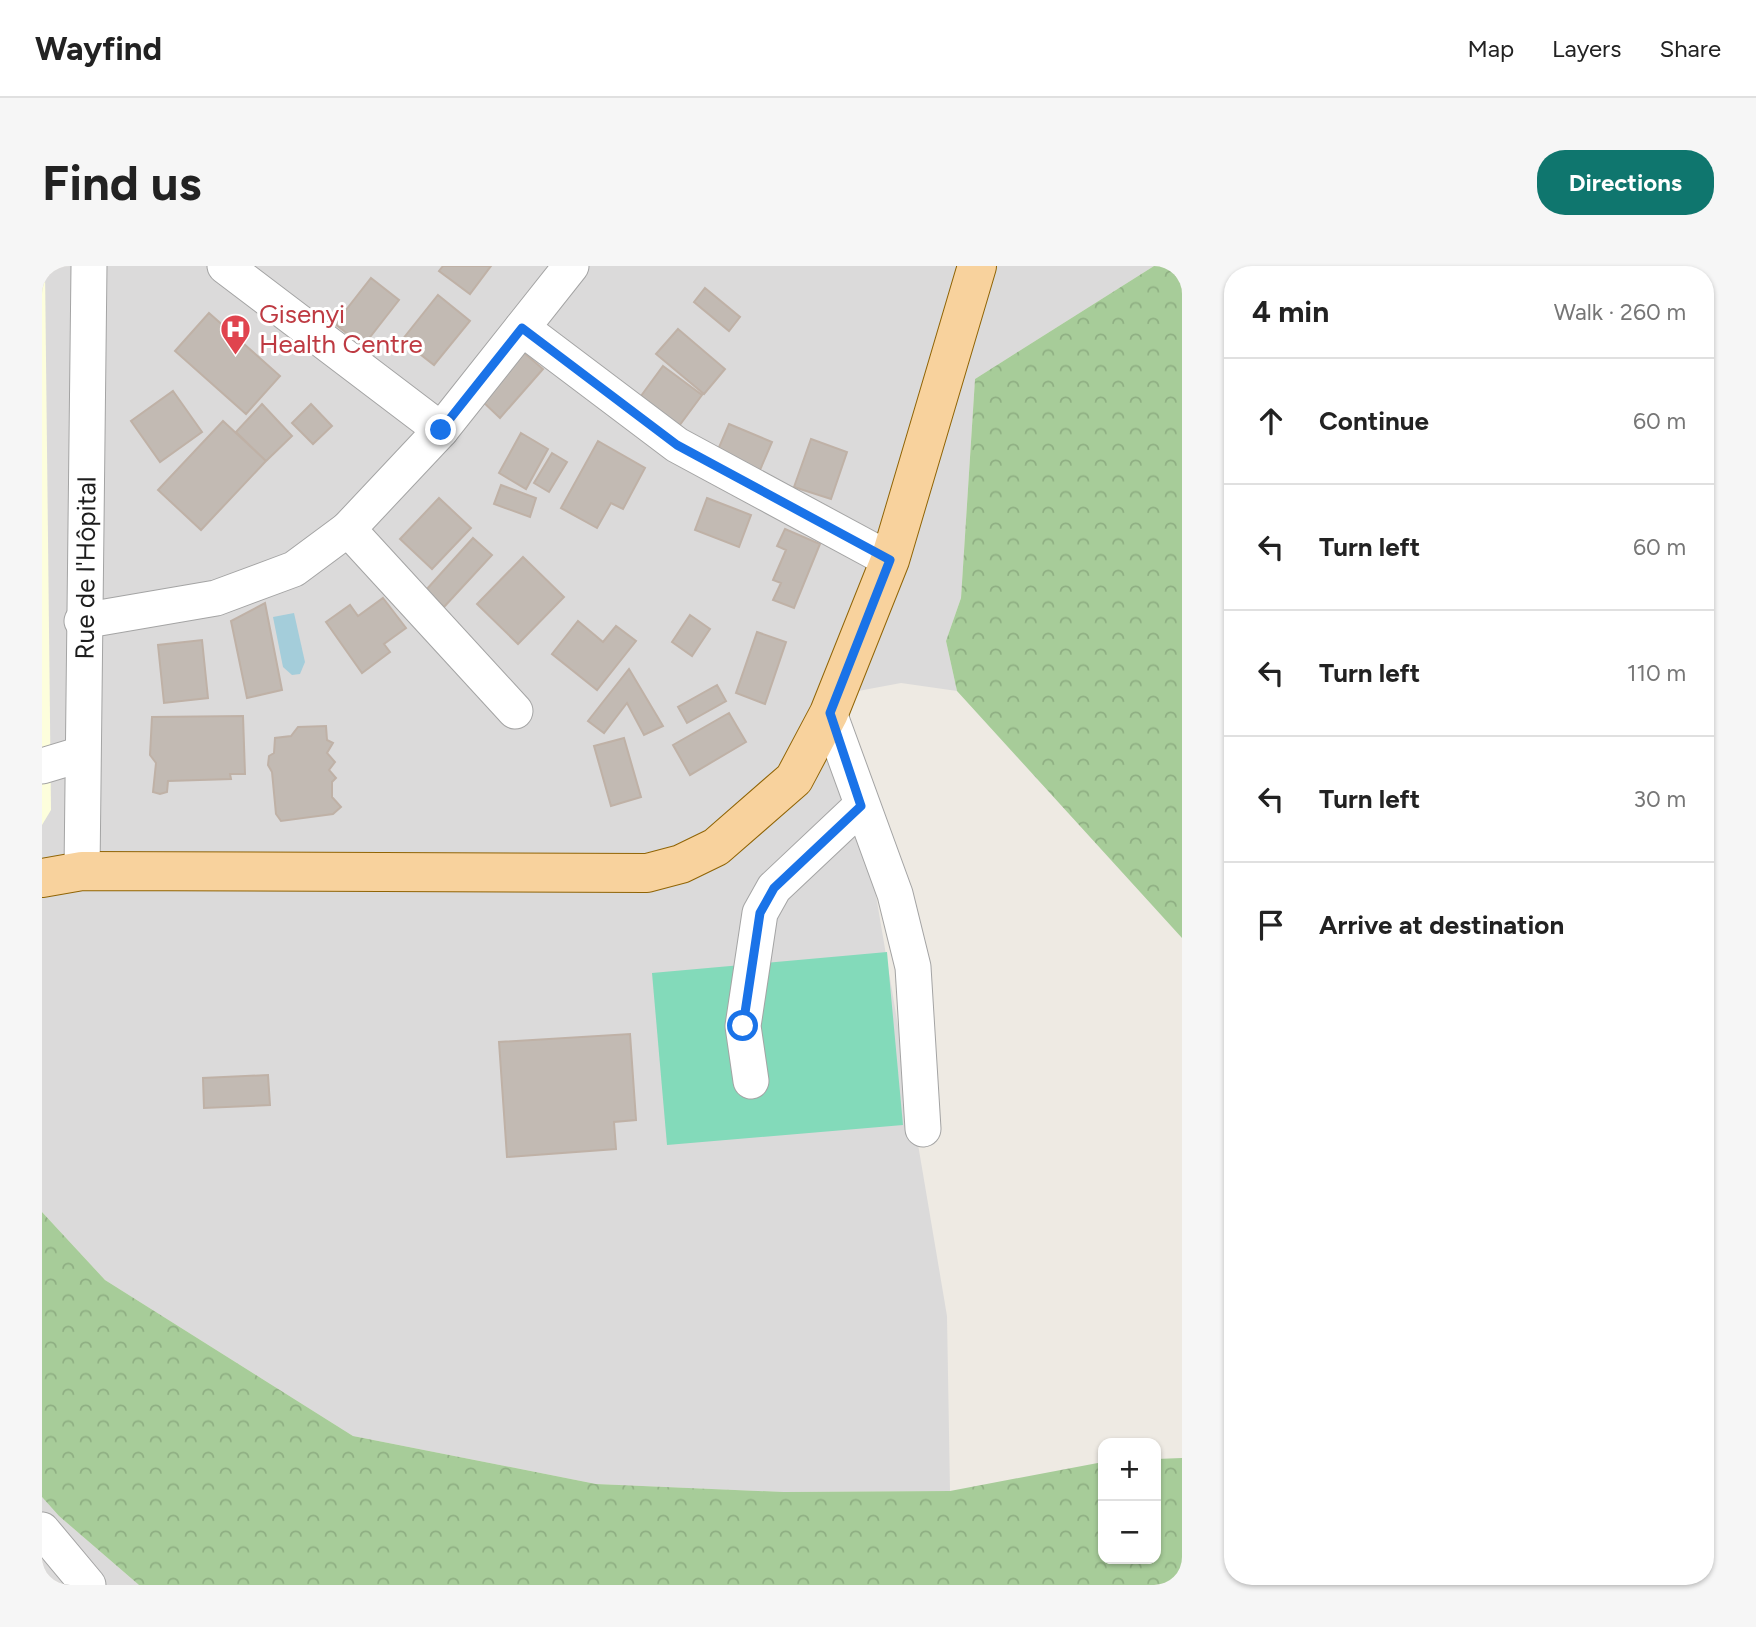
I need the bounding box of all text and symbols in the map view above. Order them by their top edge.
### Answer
text: Wayfind [35,29,162,68]
text: Map [1467,34,1514,63]
text: Layers [1552,34,1621,63]
text: Share [1659,34,1721,63]
button: Directions [1537,150,1714,215]
text: Find us [42,153,201,212]
text: 4 min [1252,293,1329,330]
place label: Gisenyi Health Centre [259,298,423,360]
text: Walk · 260 m [1554,298,1686,326]
hospital icon: Gisenyi Health Centre [219,312,253,356]
icon: ahead [1252,402,1290,440]
text: Continue [1319,405,1429,437]
text: 60 m [1633,407,1686,435]
route end [425,414,456,445]
street label: Rue de l'Hôpital [68,476,103,660]
icon: left [1252,528,1290,566]
text: Turn left [1319,531,1420,563]
text: 60 m [1633,533,1686,561]
icon: left [1252,654,1290,692]
text: Turn left [1319,657,1420,689]
text: 110 m [1627,659,1686,687]
icon: left [1252,780,1290,818]
text: Turn left [1319,783,1420,815]
text: 30 m [1633,785,1686,813]
icon: arrive [1252,906,1290,944]
text: Arrive at destination [1319,909,1564,941]
route start [727,1010,758,1041]
map controls [1098,1438,1161,1564]
button: + [1098,1438,1161,1501]
button: − [1098,1501,1161,1564]

